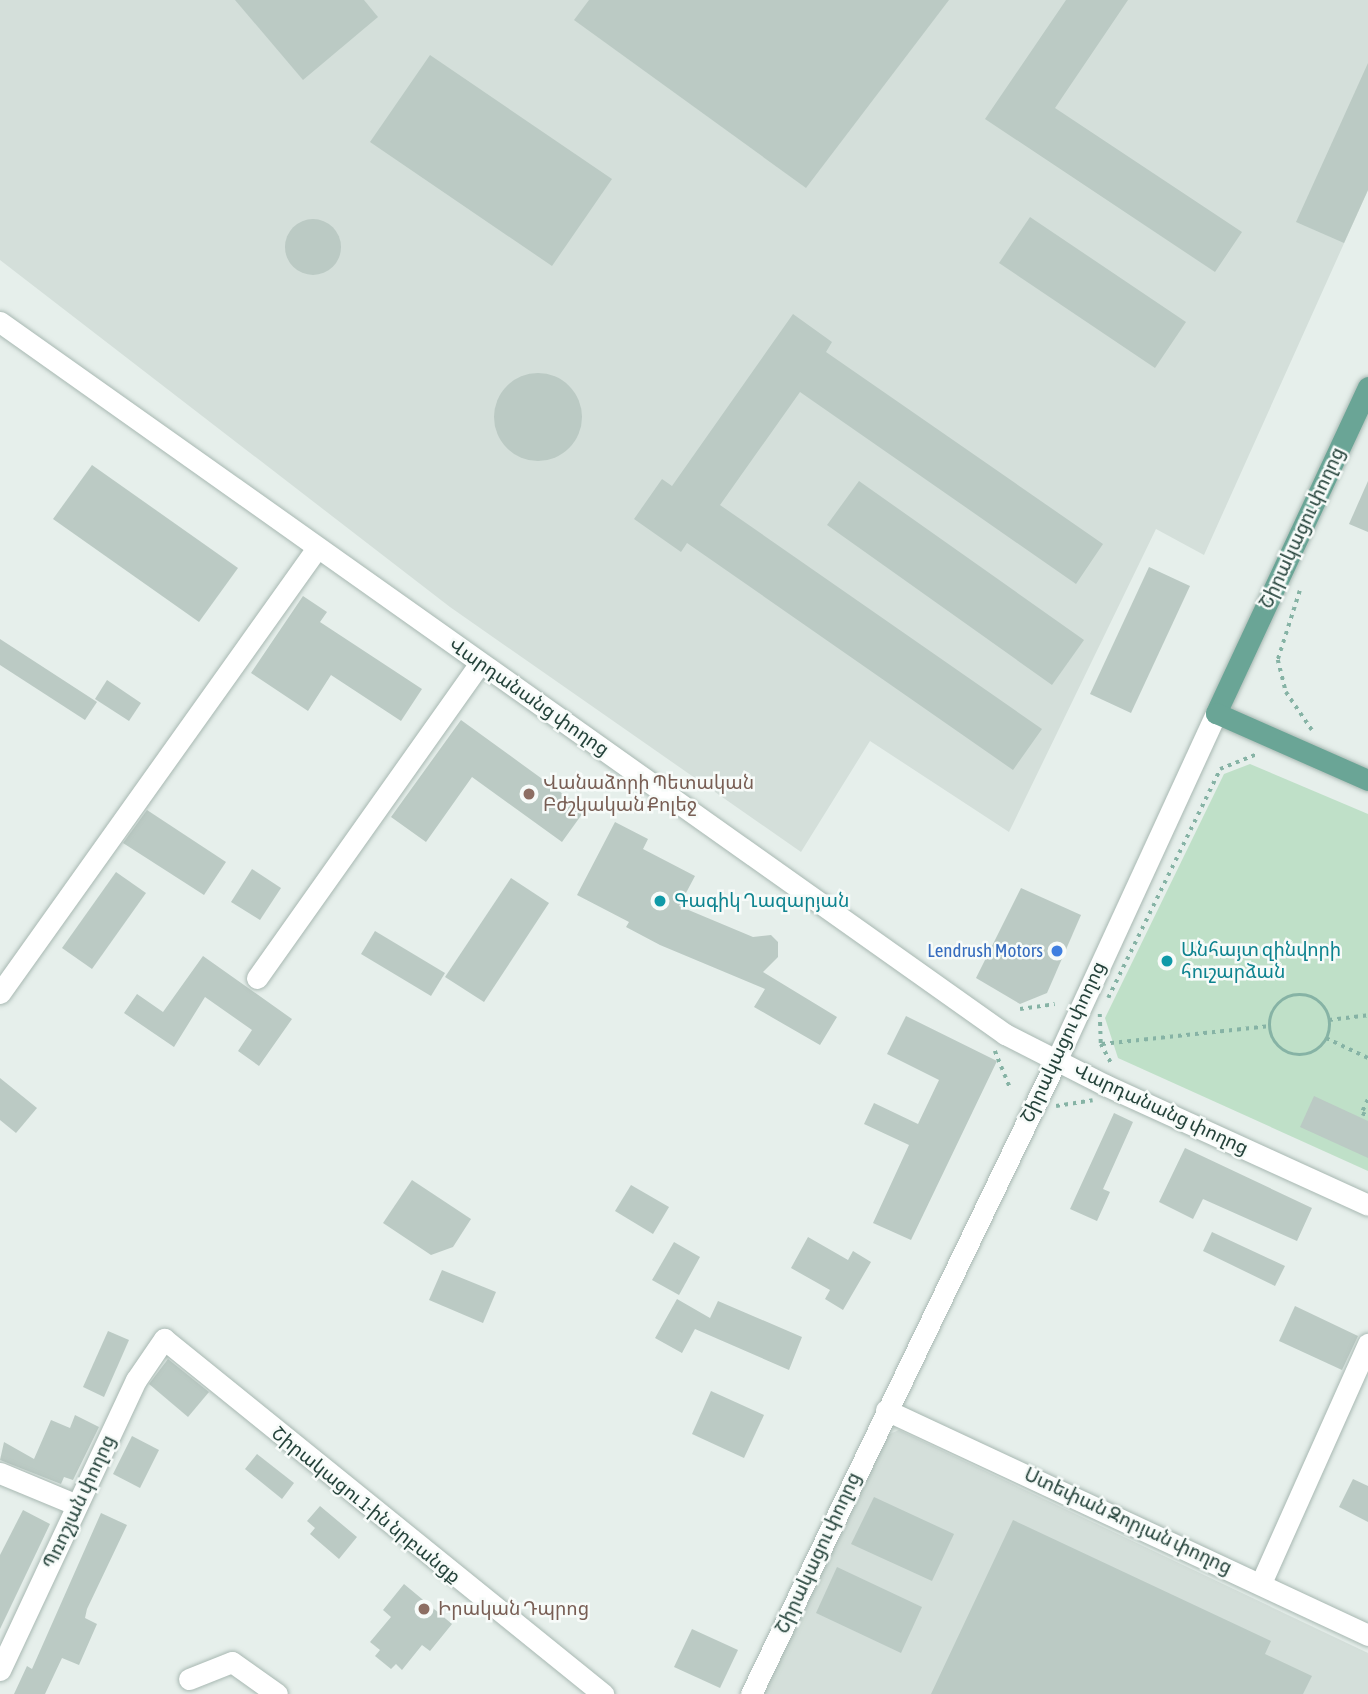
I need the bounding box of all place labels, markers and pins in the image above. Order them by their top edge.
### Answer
place label: Վանաձորի Պետական Բժշկական Քոլեջ [543,772,754,816]
marker: Վանաձորի Պետական Բժշկական Քոլեջ [521,786,537,802]
place label: Գագիկ Ղազարյան [674,890,849,912]
marker: Գագիկ Ղազարյան [652,893,668,909]
place label: Անհայտ զինվորի հուշարձան [1181,939,1341,983]
place label: Lendrush Motors [927,940,1043,962]
marker: Lendrush Motors [1049,943,1065,959]
marker: Անհայտ զինվորի հուշարձան [1159,953,1175,969]
place label: Իրական Դպրոց [438,1598,589,1620]
marker: Իրական Դպրոց [416,1601,432,1617]

